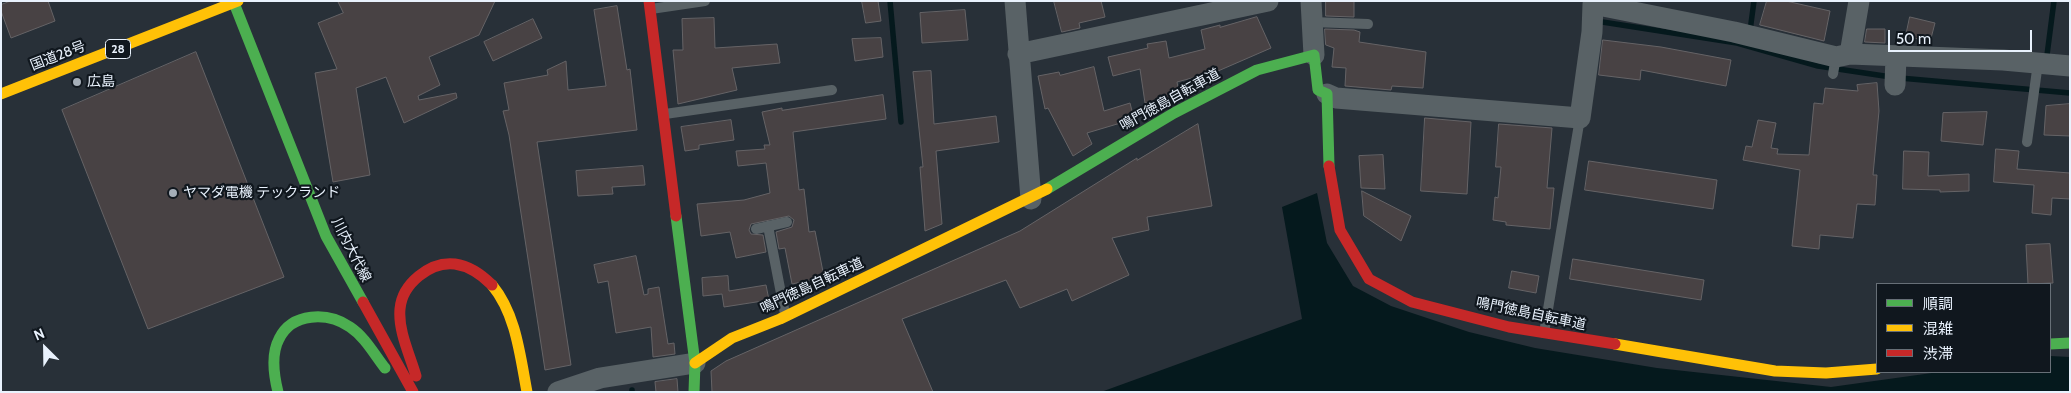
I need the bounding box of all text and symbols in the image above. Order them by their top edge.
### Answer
scale bar [1891,20,2035,52]
text: 50 m [1896,30,1931,48]
street label: 国道28号 [28,38,88,74]
road number: 28 [106,40,130,59]
street label: 鳴門徳島自転車道 [1117,66,1223,134]
place label: 広島 [87,74,115,90]
marker: 広島 [71,76,83,88]
place label: ヤマダ電機 テックランド [183,185,340,201]
marker: ヤマダ電機 テックランド [167,187,179,199]
street label: 川内大代線 [328,215,374,285]
street label: 鳴門徳島自転車道 [758,255,866,317]
legend [1876,283,2051,373]
street label: 鳴門徳島自転車道 [1474,294,1588,334]
text: 順調 [1923,295,1953,313]
text: 混雑 [1923,320,1953,338]
north arrow [20,323,70,373]
text: N [31,324,47,344]
text: 渋滞 [1923,345,1953,363]

